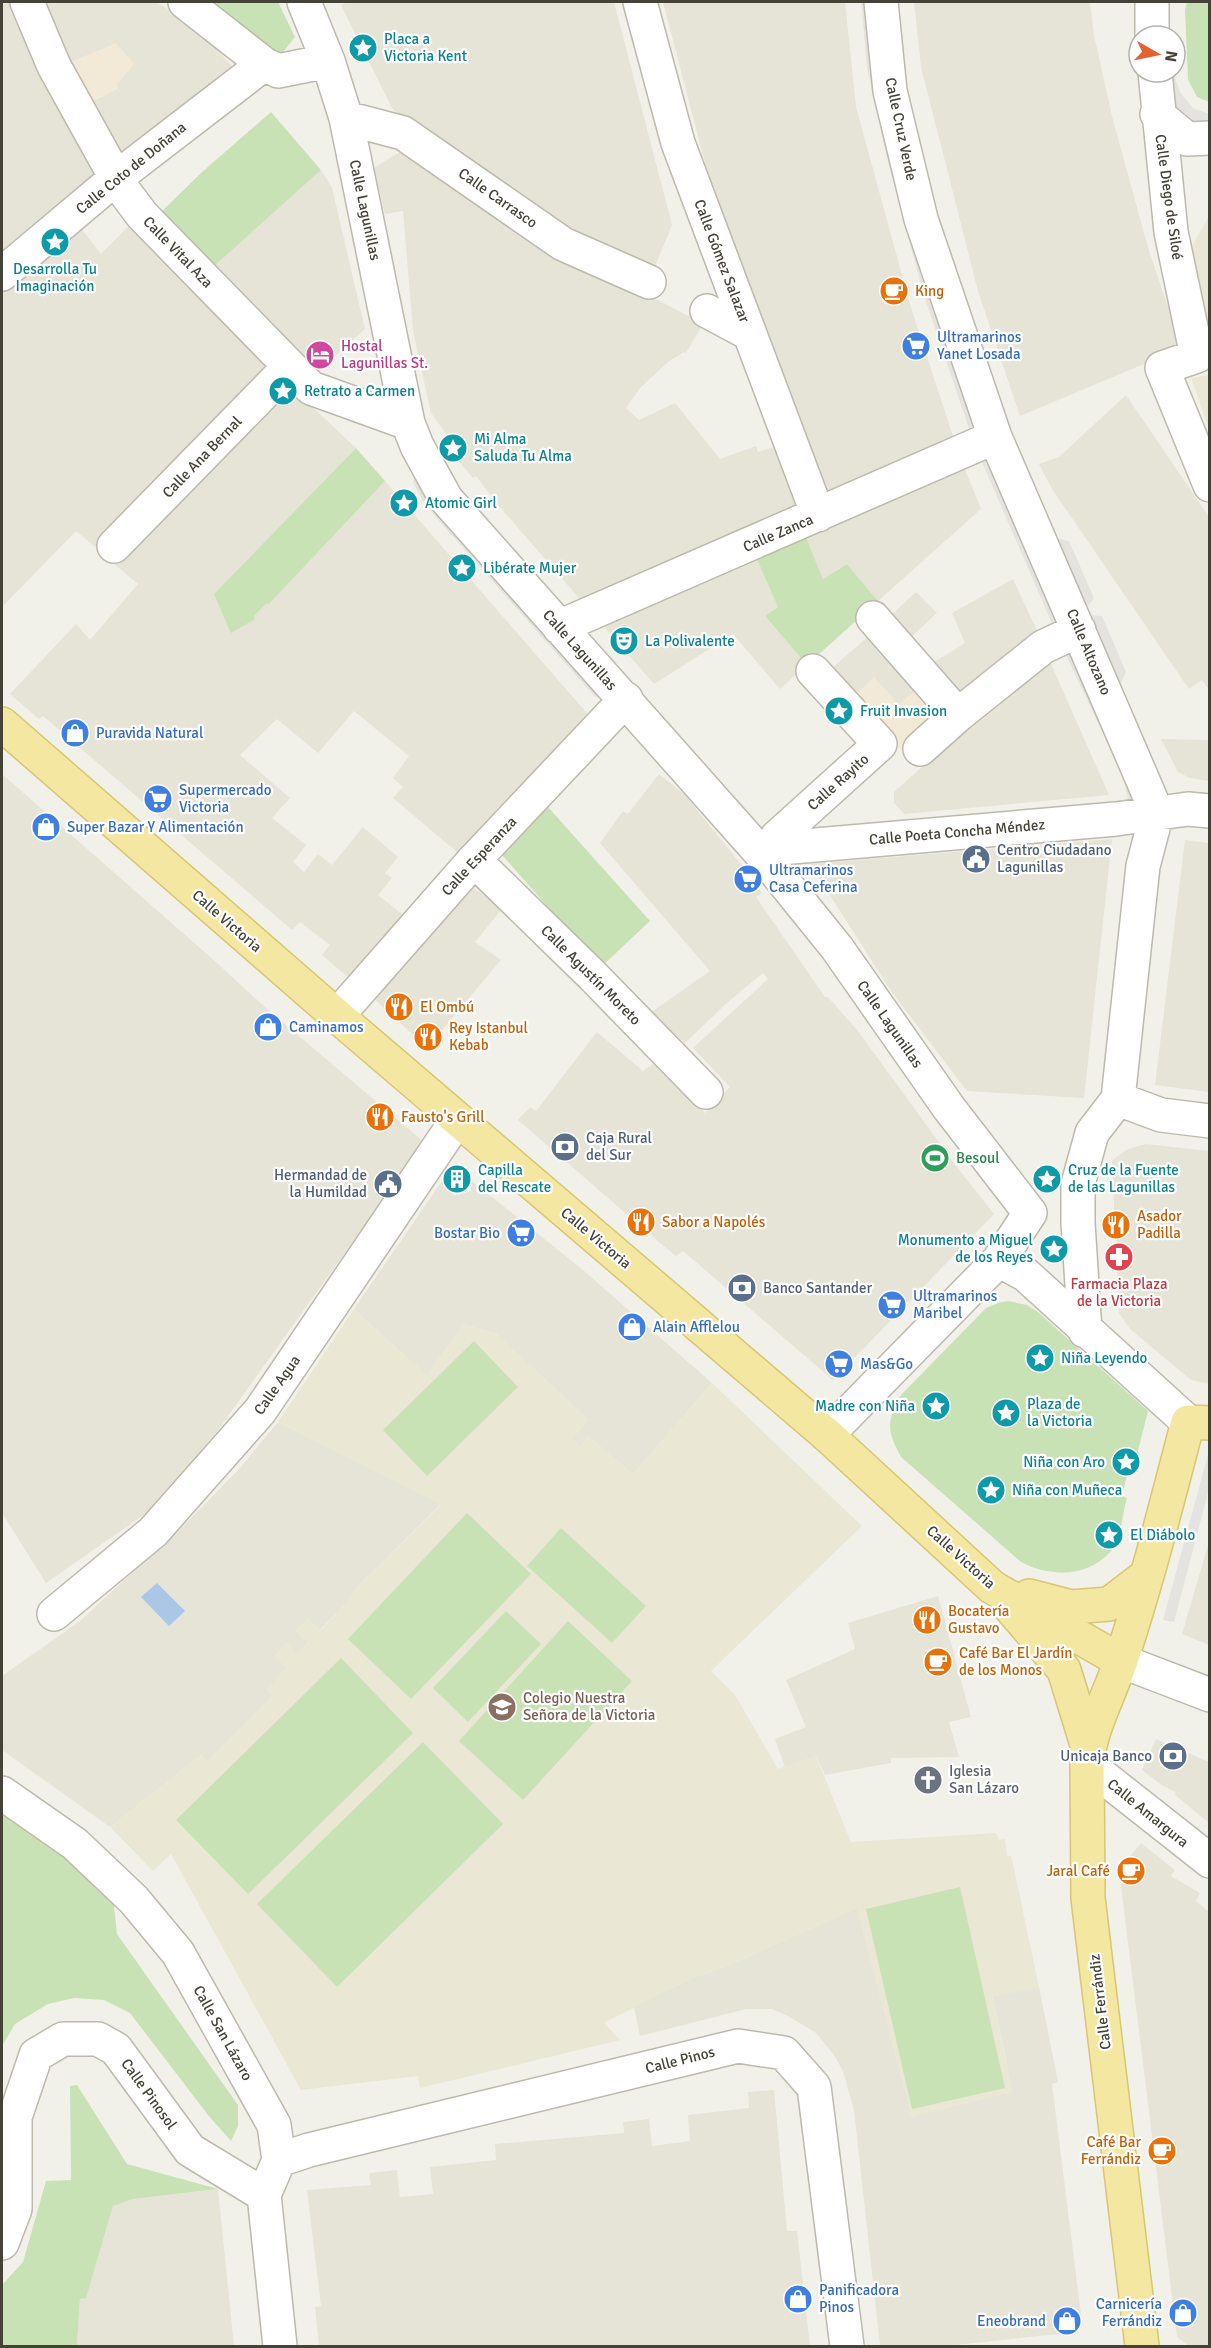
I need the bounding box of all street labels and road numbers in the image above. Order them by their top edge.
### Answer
street label: Calle Cruz Verde [881,76,921,182]
street label: Calle Coto de Doñana [72,118,190,218]
street label: Calle Diego de Siloé [1151,133,1187,261]
street label: Calle Lagunillas [346,158,385,262]
street label: Calle Carrasco [455,164,541,232]
street label: Calle Gómez Salazar [690,197,754,326]
street label: Calle Vital Aza [139,212,217,292]
street label: Calle Ana Bernal [159,412,245,502]
street label: Calle Zanca [740,510,816,556]
street label: Calle Lagunillas [539,606,621,694]
street label: Calle Altozano [1063,606,1115,698]
street label: Calle Rayito [804,750,872,814]
street label: Calle Esperanza [438,813,520,899]
street label: Calle Poeta Concha Méndez [868,815,1046,849]
street label: Calle Victoria [189,886,265,956]
street label: Calle Agustín Moreto [537,921,645,1029]
street label: Calle Lagunillas [853,977,927,1071]
street label: Calle Victoria [557,1203,635,1273]
street label: Calle Agua [250,1352,304,1418]
street label: Calle Victoria [923,1522,999,1592]
street label: Calle Amargura [1104,1775,1192,1851]
street label: Calle Ferrándiz [1085,1953,1115,2051]
street label: Calle San Lázaro [189,1982,257,2084]
street label: Calle Pinos [643,2043,717,2077]
street label: Calle Pinosol [117,2055,181,2133]

